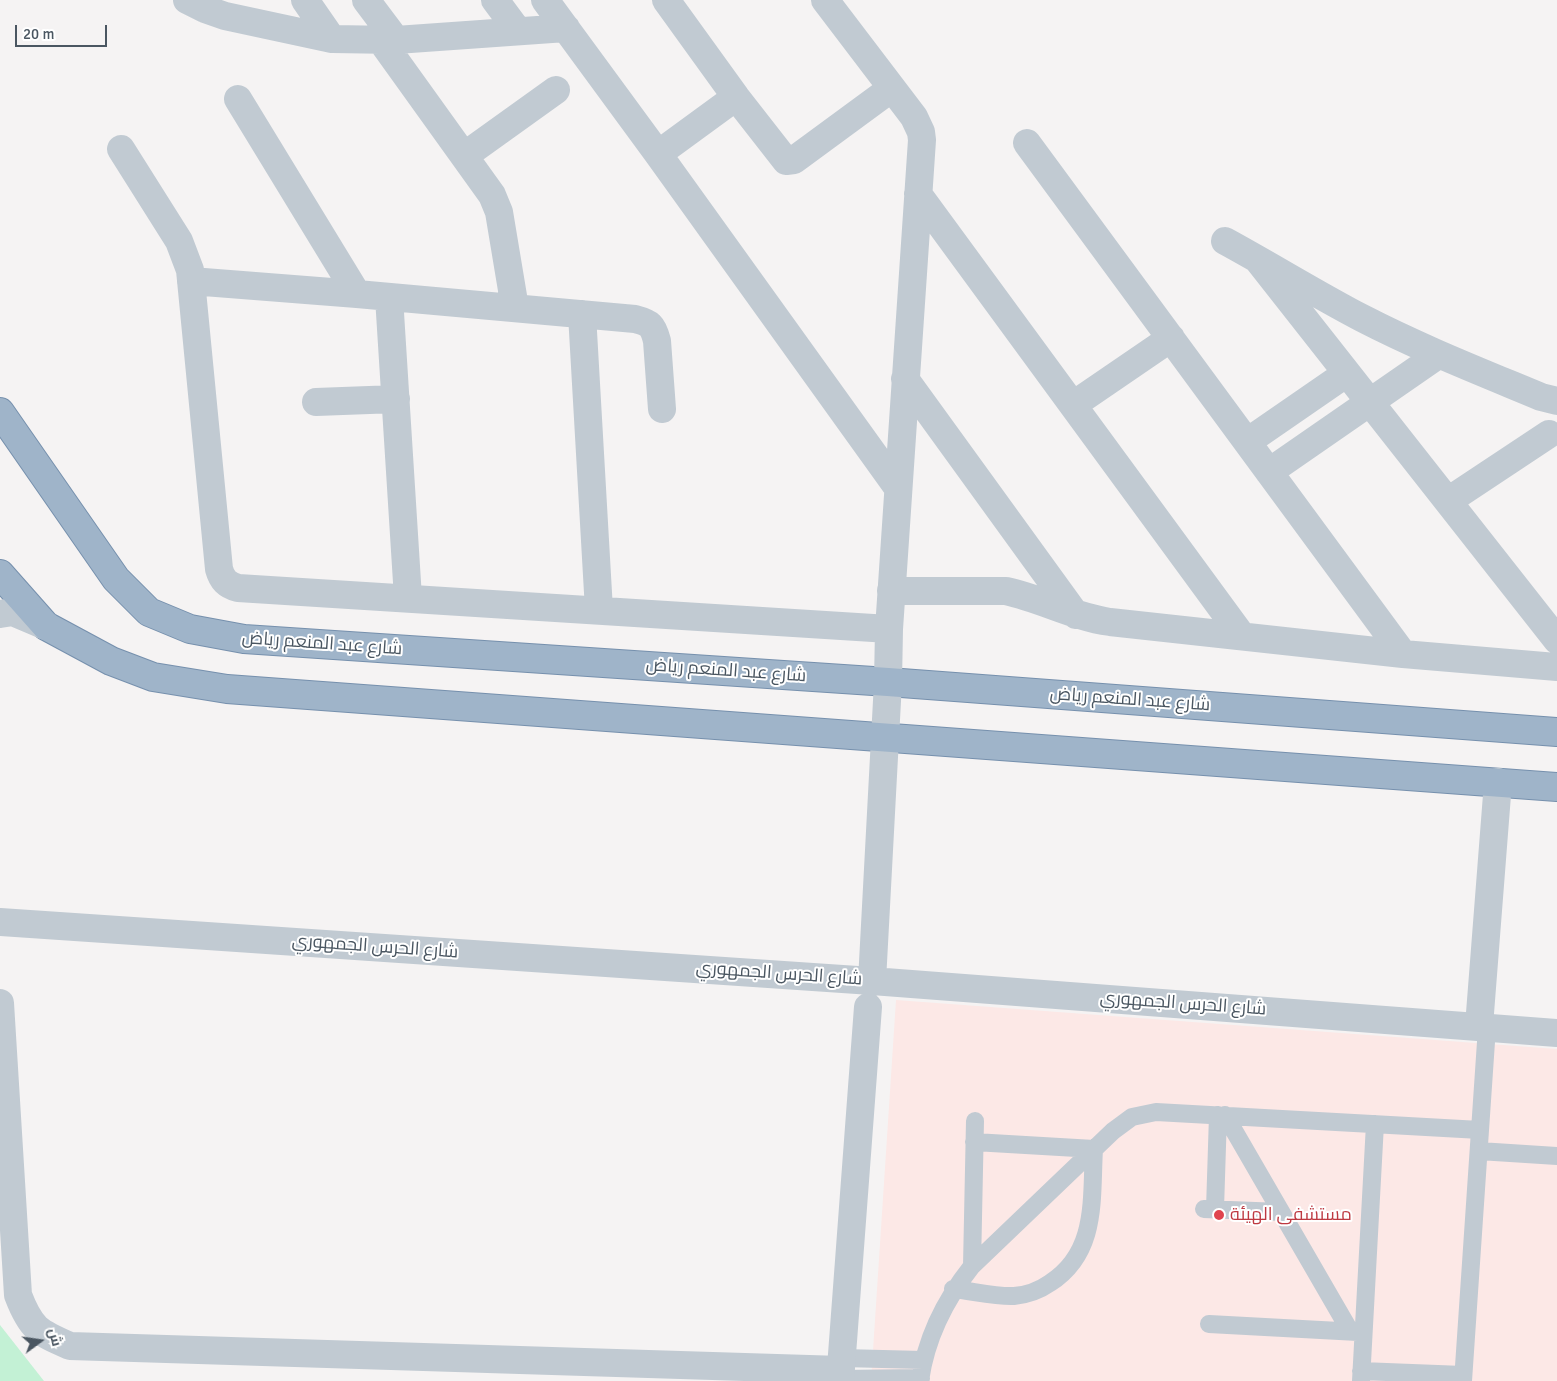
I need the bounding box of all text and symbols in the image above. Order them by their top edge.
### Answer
scale bar [18,15,110,47]
text: 20 m [23,25,54,43]
street label: شارع عبد المنعم رياض [241,628,403,660]
street label: شارع عبد المنعم رياض [645,655,807,687]
street label: شارع عبد المنعم رياض [1049,684,1211,716]
street label: شارع الحرس الجمهوري [291,930,459,964]
street label: شارع الحرس الجمهوري [695,957,863,991]
street label: شارع الحرس الجمهوري [1099,987,1267,1021]
place label: مستشفى الهيئة [1230,1204,1352,1226]
marker: مستشفى الهيئة [1212,1208,1226,1222]
north arrow [15,1316,65,1366]
text: ش [45,1326,65,1348]

